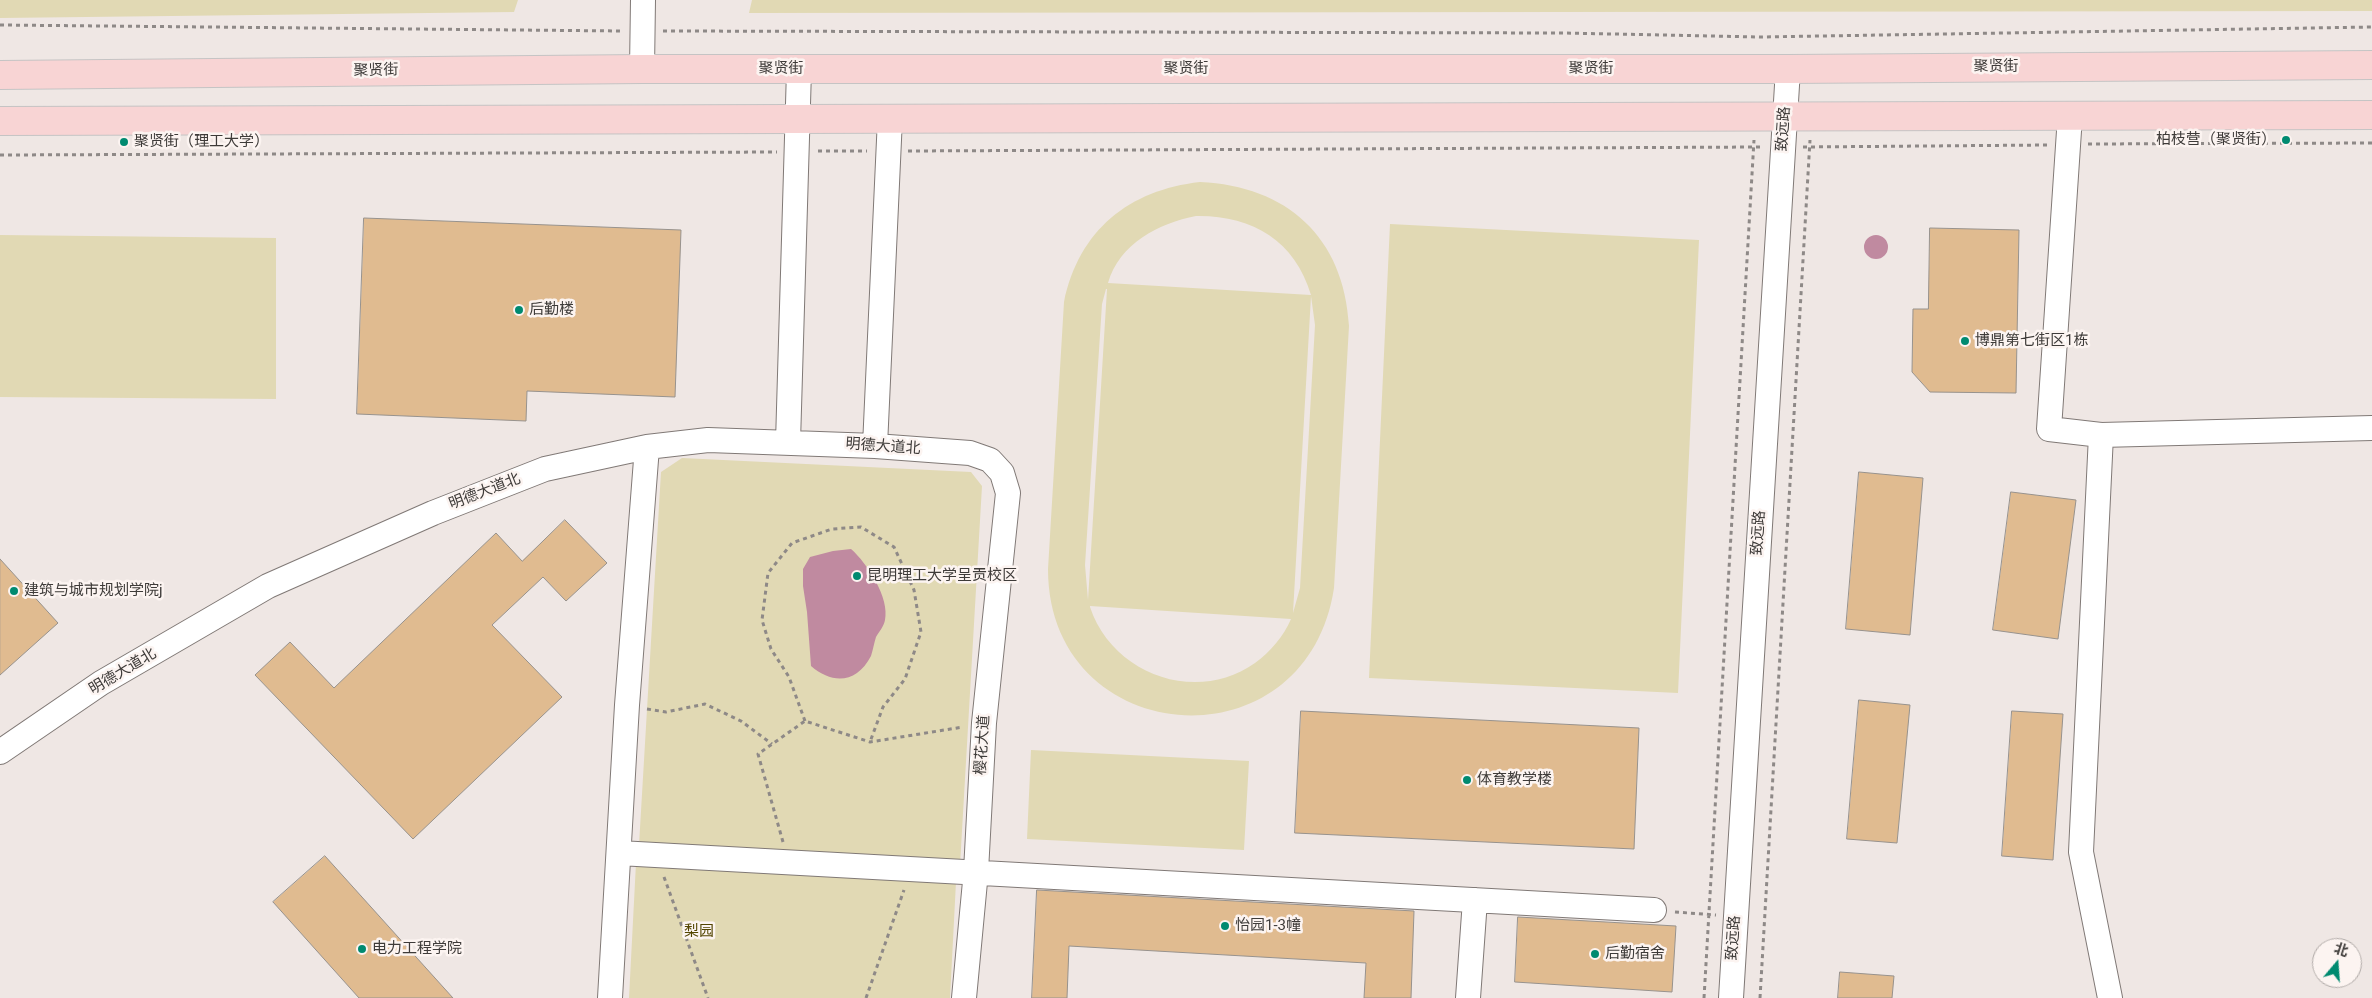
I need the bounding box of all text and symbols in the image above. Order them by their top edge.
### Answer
street label: 聚贤街 [1974,58,2018,76]
street label: 聚贤街 [759,60,803,78]
street label: 聚贤街 [1164,60,1208,78]
street label: 聚贤街 [1569,60,1613,78]
street label: 聚贤街 [353,62,399,80]
street label: 致远路 [1773,106,1795,152]
place label: 柏枝营（聚贤街） [2156,131,2276,149]
place label: 聚贤街（理工大学） [134,133,269,151]
marker: 柏枝营（聚贤街） [2280,134,2292,146]
marker: 聚贤街（理工大学） [118,136,130,148]
place label: 后勤楼 [529,301,574,319]
marker: 后勤楼 [513,304,525,316]
place label: 博鼎第七街区1栋 [1975,332,2088,350]
marker: 博鼎第七街区1栋 [1959,335,1971,347]
street label: 明德大道北 [845,435,921,459]
street label: 明德大道北 [447,470,523,514]
street label: 致远路 [1748,510,1770,556]
place label: 昆明理工大学呈贡校区 [867,567,1017,585]
marker: 昆明理工大学呈贡校区 [851,570,863,582]
place label: 建筑与城市规划学院j [24,582,163,600]
marker: 建筑与城市规划学院j [8,585,20,597]
street label: 明德大道北 [86,645,160,699]
street label: 樱花大道 [972,714,994,776]
place label: 体育教学楼 [1477,771,1552,789]
marker: 体育教学楼 [1461,774,1473,786]
street label: 致远路 [1723,915,1745,961]
place label: 怡园1-3幢 [1235,917,1301,935]
marker: 怡园1-3幢 [1219,920,1231,932]
park label: 梨园 [684,923,714,941]
north arrow [2312,938,2362,988]
place label: 电力工程学院 [372,940,462,958]
text: 北 [2332,940,2350,959]
marker: 电力工程学院 [356,943,368,955]
place label: 后勤宿舍 [1605,945,1665,963]
marker: 后勤宿舍 [1589,948,1601,960]

